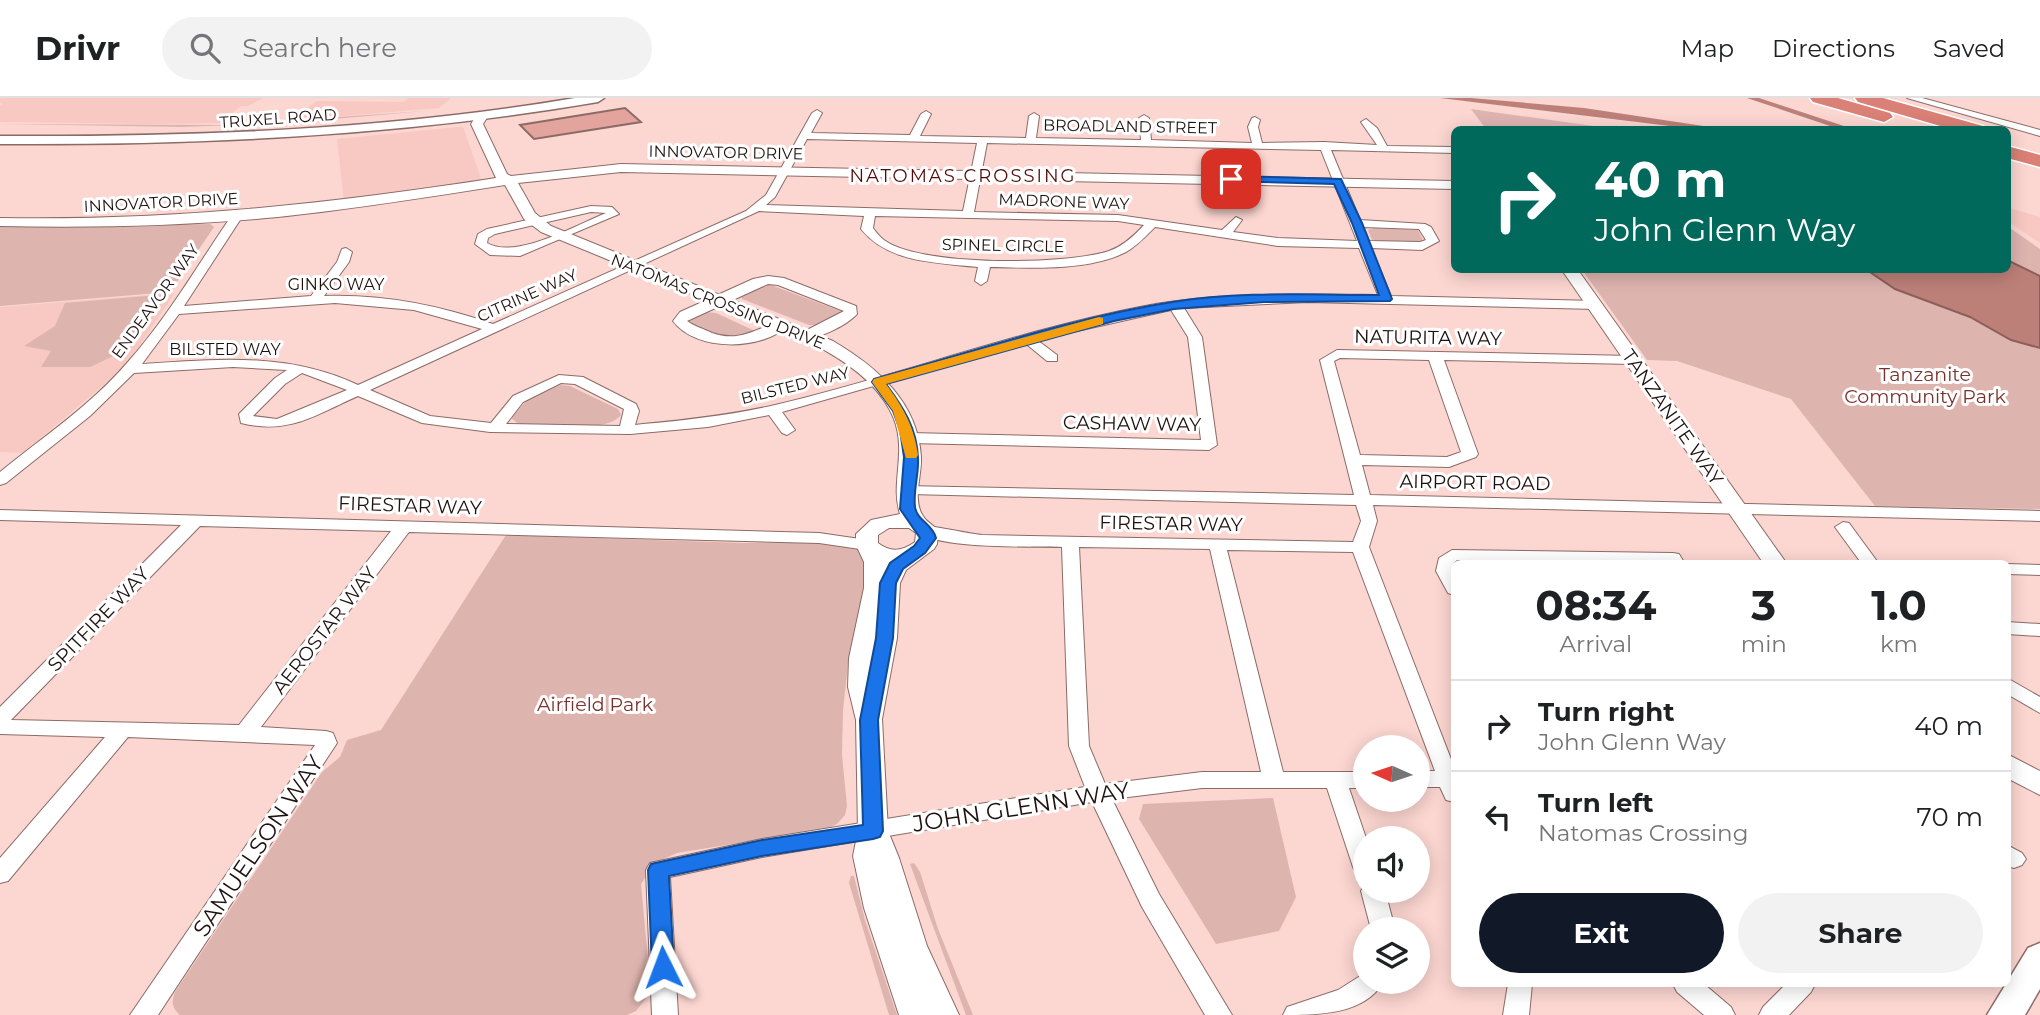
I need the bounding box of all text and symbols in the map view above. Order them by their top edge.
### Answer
search box [162,17,652,80]
text: Drivr [35,28,120,68]
icon: search [186,29,224,67]
text: Search here [242,32,397,64]
text: Map [1681,34,1734,63]
text: Directions [1772,34,1895,63]
text: Saved [1933,34,2005,63]
street label: TRUXEL ROAD [219,105,337,132]
street label: BROADLAND STREET [1043,115,1218,138]
street label: INNOVATOR DRIVE [649,142,803,163]
pin [1201,149,1261,209]
text: 40 m [1594,150,1726,209]
icon: right [1479,154,1570,245]
icon: arrive [1212,160,1250,198]
district label: NATOMAS CROSSING [849,165,1077,187]
street label: INNOVATOR DRIVE [83,189,239,216]
street label: MADRONE WAY [998,190,1131,213]
text: John Glenn Way [1594,210,1855,249]
street label: SPINEL CIRCLE [942,235,1064,256]
street label: ENDEAVOR WAY [108,240,204,362]
street label: NATOMAS CROSSING DRIVE [608,250,827,353]
street label: CITRINE WAY [474,265,581,326]
street label: GINKO WAY [288,275,385,294]
street label: NATURITA WAY [1354,325,1503,350]
street label: BILSTED WAY [169,340,281,359]
street label: TANZANITE WAY [1617,345,1729,490]
street label: BILSTED WAY [739,363,852,408]
park label: Tanzanite Community Park [1844,363,2006,408]
street label: CASHAW WAY [1063,411,1202,436]
street label: AIRPORT ROAD [1399,470,1551,495]
street label: FIRESTAR WAY [338,492,483,520]
street label: FIRESTAR WAY [1099,511,1244,536]
street label: AEROSTAR WAY [268,561,382,699]
street label: SPITFIRE WAY [43,562,155,676]
text: 08:34 [1535,579,1656,631]
text: 3 [1751,579,1776,631]
text: 1.0 [1871,579,1927,631]
text: Arrival [1560,630,1632,658]
text: min [1741,630,1787,658]
text: km [1880,630,1918,658]
park label: Airfield Park [537,693,654,716]
text: Turn right [1538,696,1674,728]
icon: right [1479,707,1517,745]
text: 40 m [1914,710,1983,742]
text: John Glenn Way [1538,728,1726,756]
north arrow [1353,735,1430,812]
map controls [1353,735,1430,994]
street label: SAMUELSON WAY [187,750,329,942]
street label: JOHN GLENN WAY [910,776,1132,838]
text: Turn left [1538,787,1654,819]
icon: left [1479,798,1517,836]
text: 70 m [1917,801,1983,833]
text: Natomas Crossing [1538,819,1748,847]
button: sound [1353,826,1430,903]
button: Exit [1479,893,1724,973]
button: Share [1738,893,1983,973]
button: layers [1353,917,1430,994]
position arrow [626,930,700,1004]

